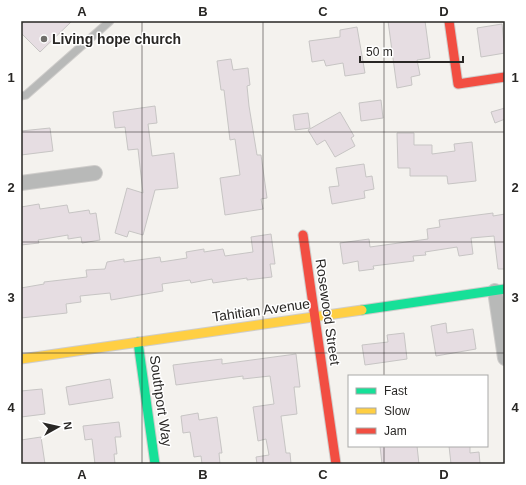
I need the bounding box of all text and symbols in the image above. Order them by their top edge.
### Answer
text: A [77,4,87,19]
text: B [198,4,208,19]
text: C [318,4,328,19]
text: D [439,4,449,19]
place label: Living hope church [52,31,181,47]
marker: Living hope church [39,34,49,44]
scale bar [360,38,463,64]
text: 50 m [366,45,393,59]
text: 1 [7,70,15,85]
text: 1 [511,70,519,85]
text: 2 [7,180,15,195]
text: 2 [511,180,519,195]
street label: Rosewood Street [313,258,343,366]
text: 3 [7,290,15,305]
text: 3 [511,290,519,305]
street label: Tahitian Avenue [211,295,311,325]
street label: Southport Way [147,354,175,448]
legend [348,375,488,447]
text: Fast [384,384,408,398]
text: 4 [7,400,15,415]
text: 4 [511,400,519,415]
text: Slow [384,404,410,418]
north arrow [38,407,78,447]
text: N [61,421,74,430]
text: Jam [384,424,407,438]
text: A [77,467,87,482]
text: B [198,467,208,482]
text: C [318,467,328,482]
text: D [439,467,449,482]

